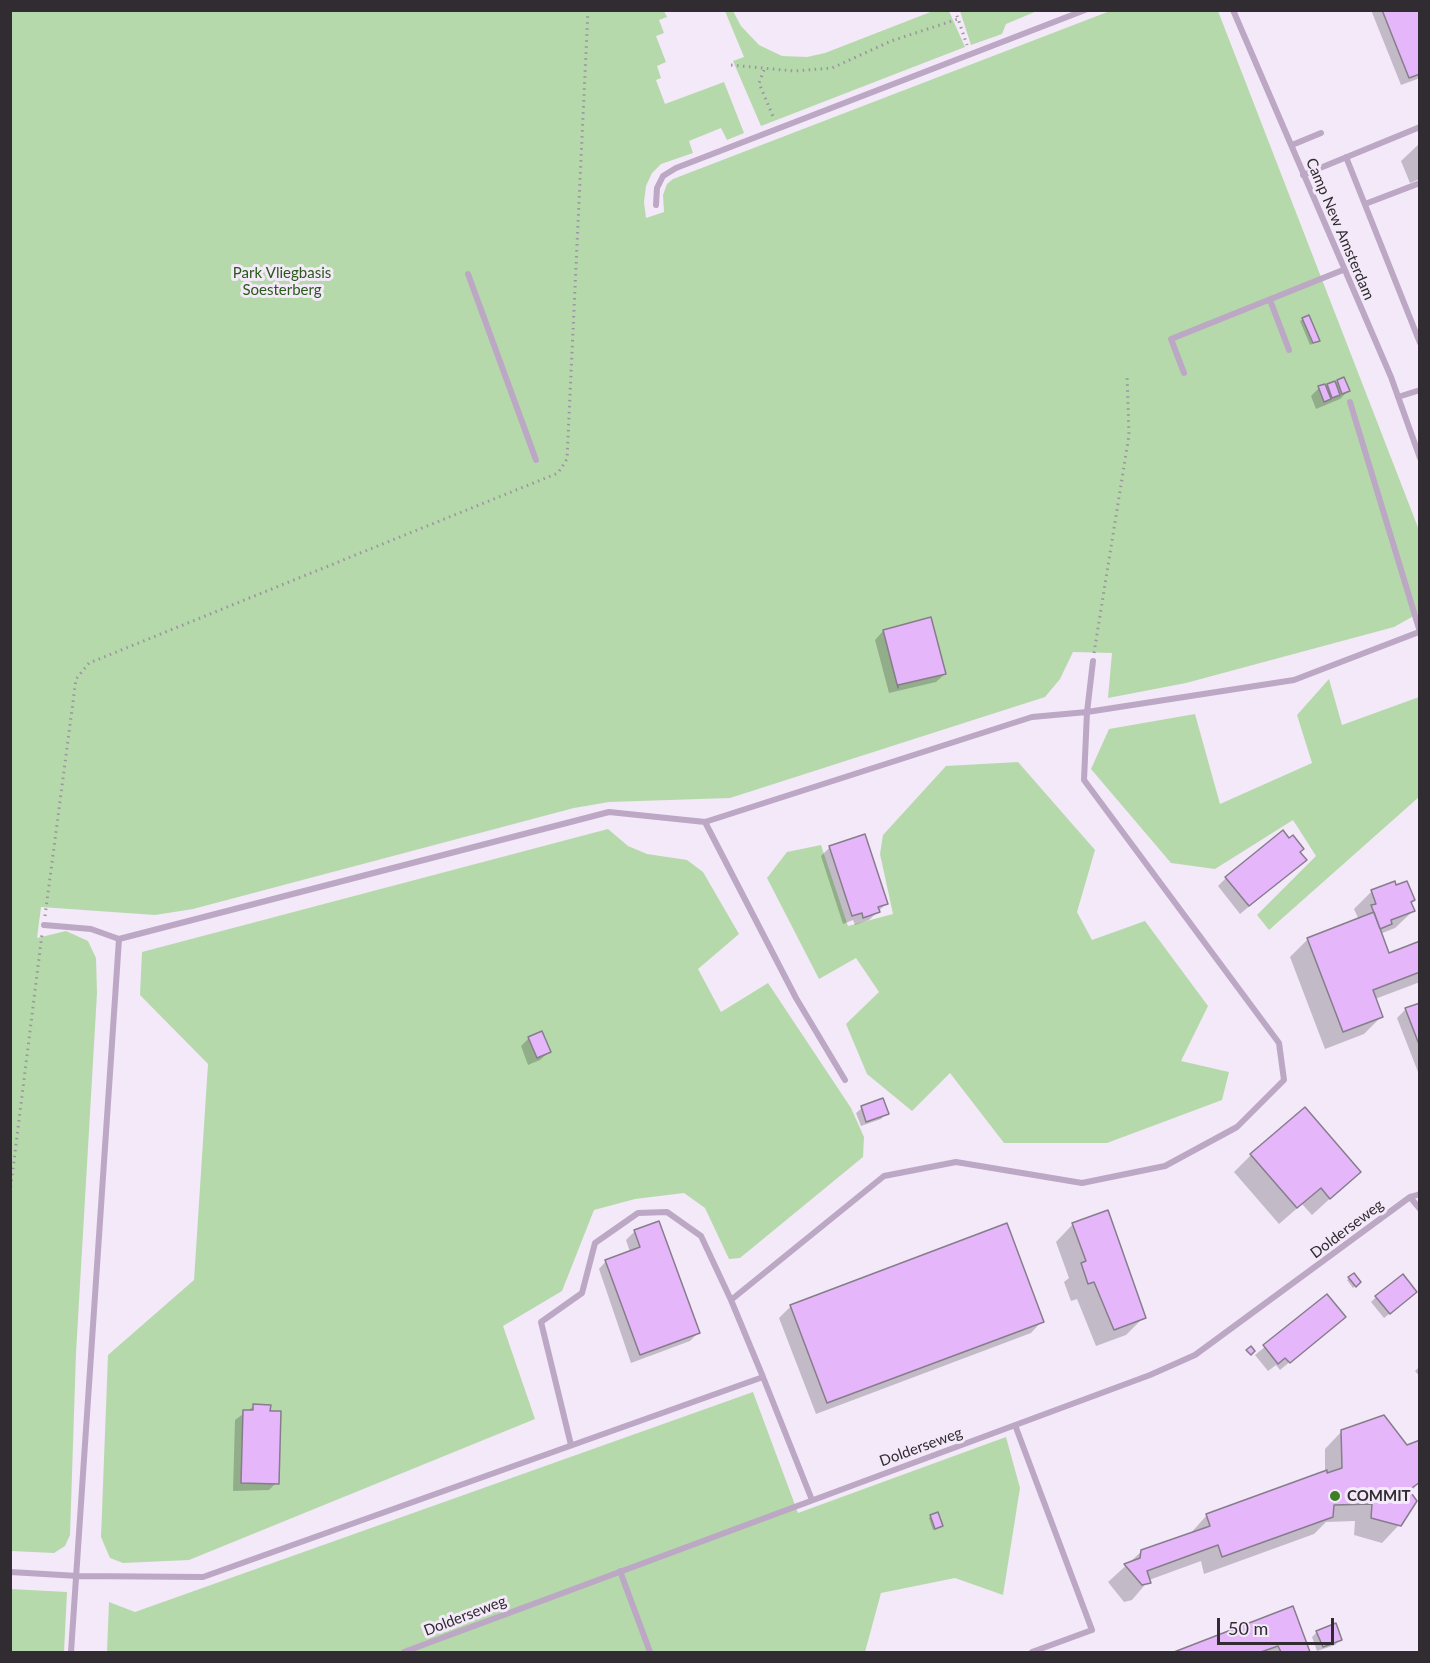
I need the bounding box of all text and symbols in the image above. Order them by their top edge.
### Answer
street label: Camp New Amsterdam [1302,155,1378,303]
park label: Park Vliegbasis Soesterberg [233,264,331,299]
street label: Dolderseweg [1307,1196,1387,1262]
street label: Dolderseweg [877,1424,965,1470]
place label: COMMIT [1347,1487,1411,1505]
marker: COMMIT [1328,1489,1342,1503]
street label: Dolderseweg [421,1592,509,1640]
scale bar [1220,1606,1337,1644]
text: 50 m [1228,1617,1268,1639]

